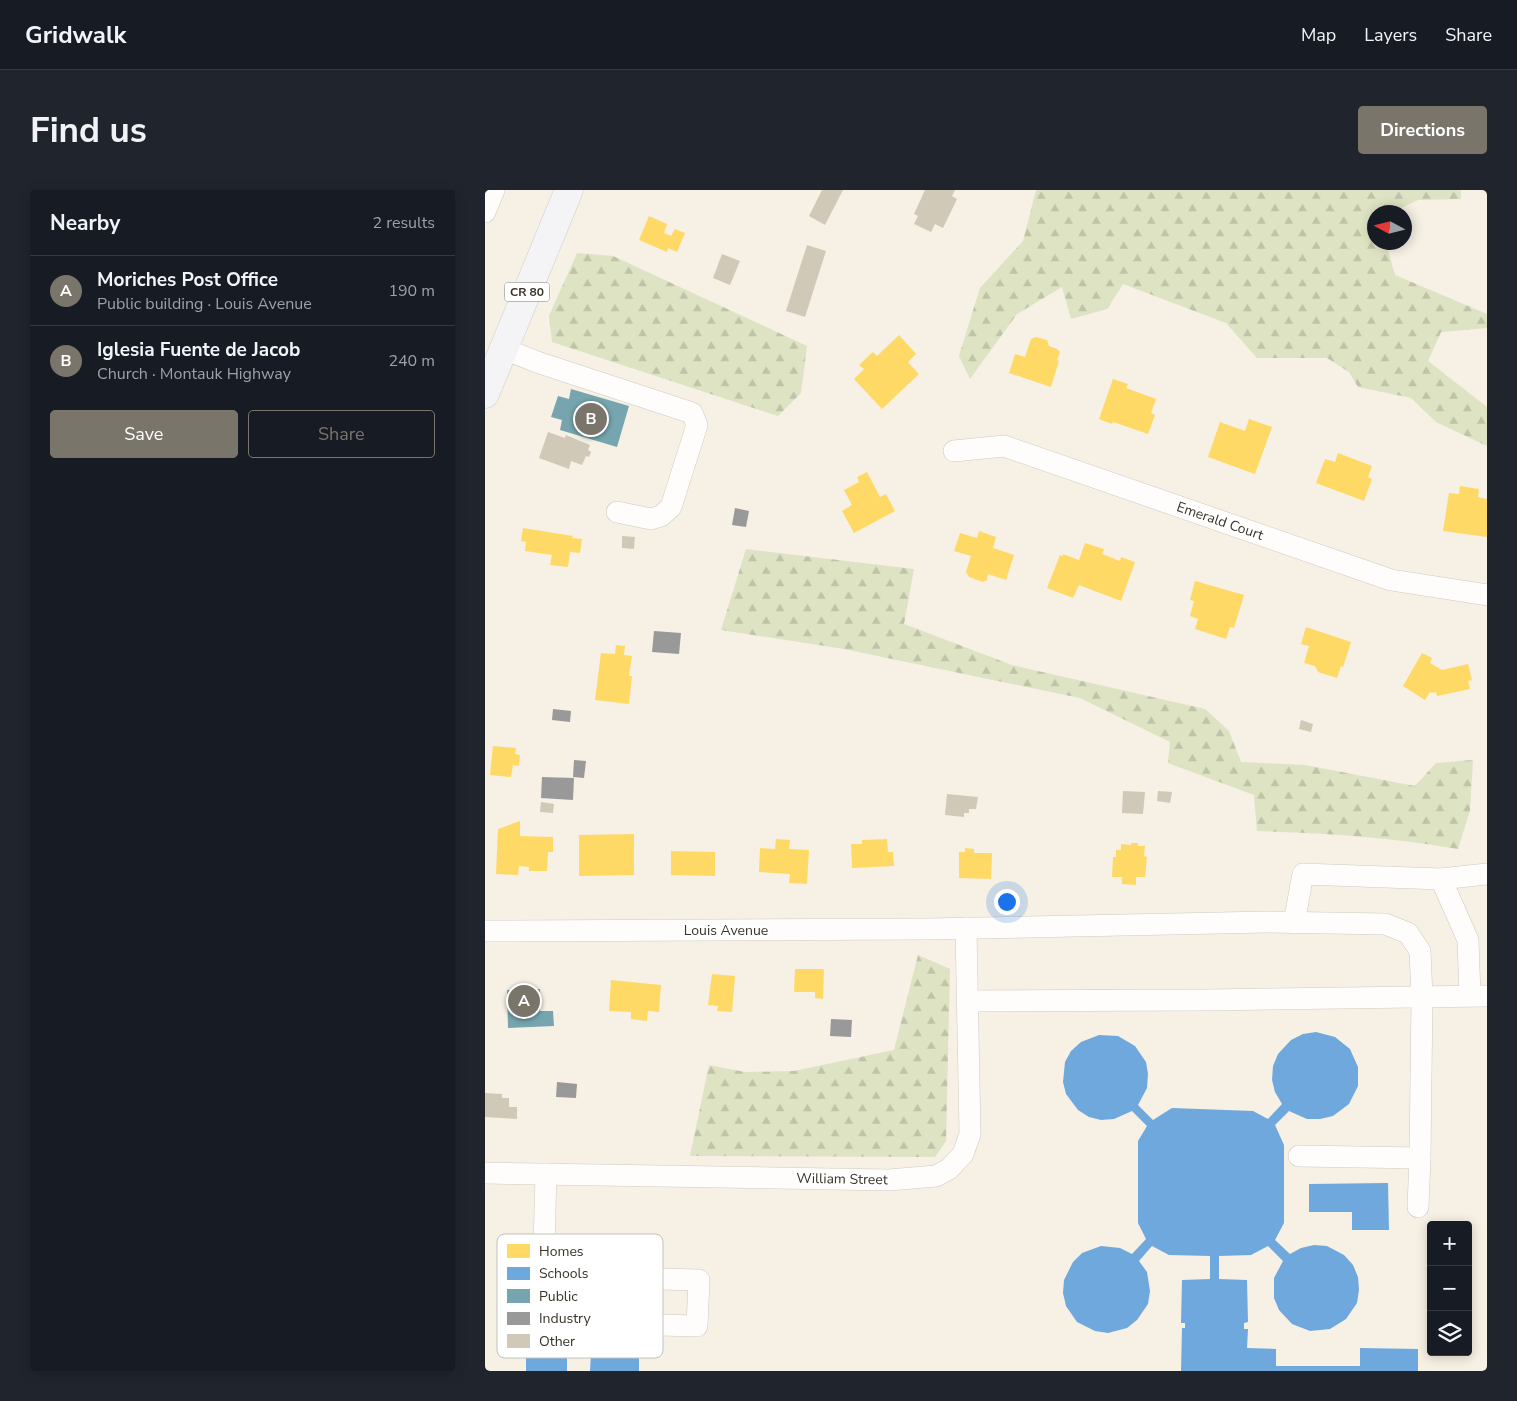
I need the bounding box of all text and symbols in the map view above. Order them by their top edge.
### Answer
text: Gridwalk [25,19,126,51]
text: Map [1301,23,1336,47]
text: Layers [1364,23,1417,47]
text: Share [1445,23,1492,47]
button: Directions [1358,106,1487,154]
text: Find us [30,107,147,154]
north arrow [1367,205,1412,250]
text: Nearby [50,209,120,237]
text: 2 results [373,212,435,234]
text: Moriches Post Office [97,267,278,293]
text: A [60,280,72,302]
text: 190 m [388,280,435,302]
road number: CR 80 [505,282,549,301]
text: Public building · Louis Avenue [97,293,312,315]
text: Iglesia Fuente de Jacob [97,337,300,363]
text: B [60,350,72,372]
text: 240 m [388,350,435,372]
text: Church · Montauk Highway [97,363,291,385]
pin: B [575,400,607,438]
button: Save [50,410,238,458]
button: Share [248,410,435,458]
street label: Emerald Court [1174,497,1266,545]
your location [994,889,1020,915]
street label: Louis Avenue [684,921,768,940]
pin: A [508,982,540,1020]
street label: William Street [796,1169,888,1189]
map controls [1427,1221,1472,1356]
button: + [1427,1221,1472,1266]
legend [497,1234,663,1358]
text: Homes [539,1242,584,1261]
text: Schools [539,1264,589,1283]
button: − [1427,1266,1472,1311]
text: Public [539,1287,578,1306]
text: Industry [539,1309,592,1328]
button: layers [1427,1311,1472,1356]
text: Other [539,1332,575,1351]

